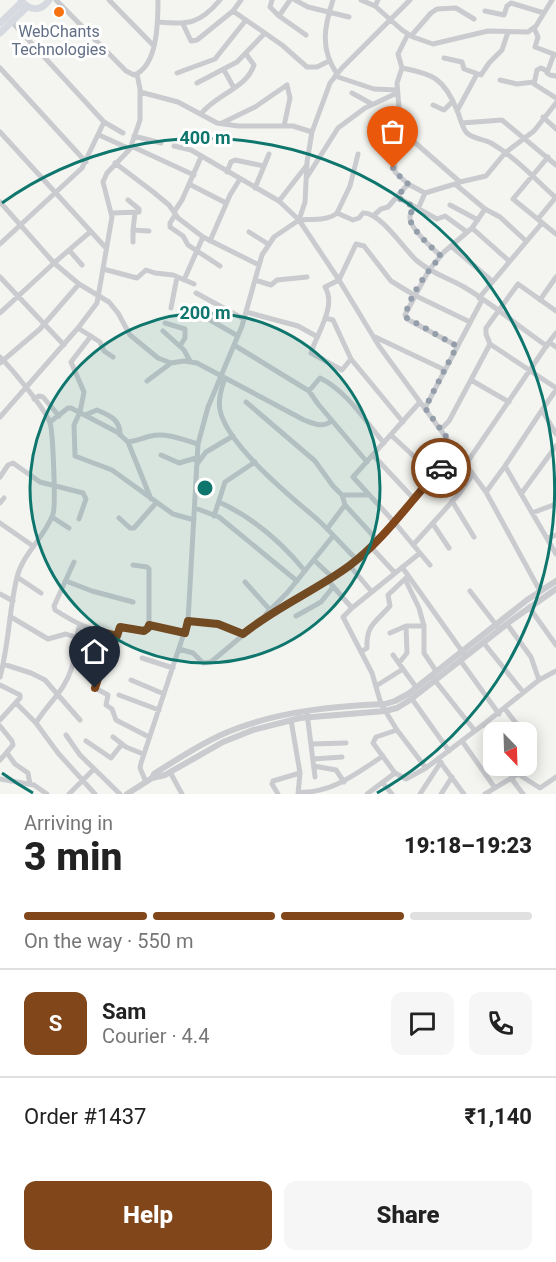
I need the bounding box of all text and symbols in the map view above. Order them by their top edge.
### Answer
marker: WebChants Technologies [52,5,66,19]
place label: WebChants Technologies [11,22,107,59]
pin [367,106,418,168]
icon: bag [376,115,409,148]
text: 400 m [179,127,231,148]
text: 200 m [179,302,231,323]
courier [411,438,471,498]
icon: car [425,452,458,485]
centre of rings [195,478,215,498]
pin [69,626,120,688]
icon: home [78,635,111,668]
north arrow [483,722,537,776]
map controls [483,722,537,776]
text: Arriving in [24,811,113,835]
text: 19:18–19:23 [404,833,532,858]
text: 3 min [24,834,122,880]
text: On the way · 550 m [24,929,193,953]
button: chat [391,992,454,1055]
button: phone [469,992,532,1055]
text: Sam [102,999,146,1024]
text: S [49,1011,62,1036]
text: Courier · 4.4 [102,1024,209,1048]
text: Order #1437 [24,1104,146,1129]
text: ₹1,140 [465,1104,532,1129]
button: Help [24,1181,272,1250]
button: Share [284,1181,532,1250]

